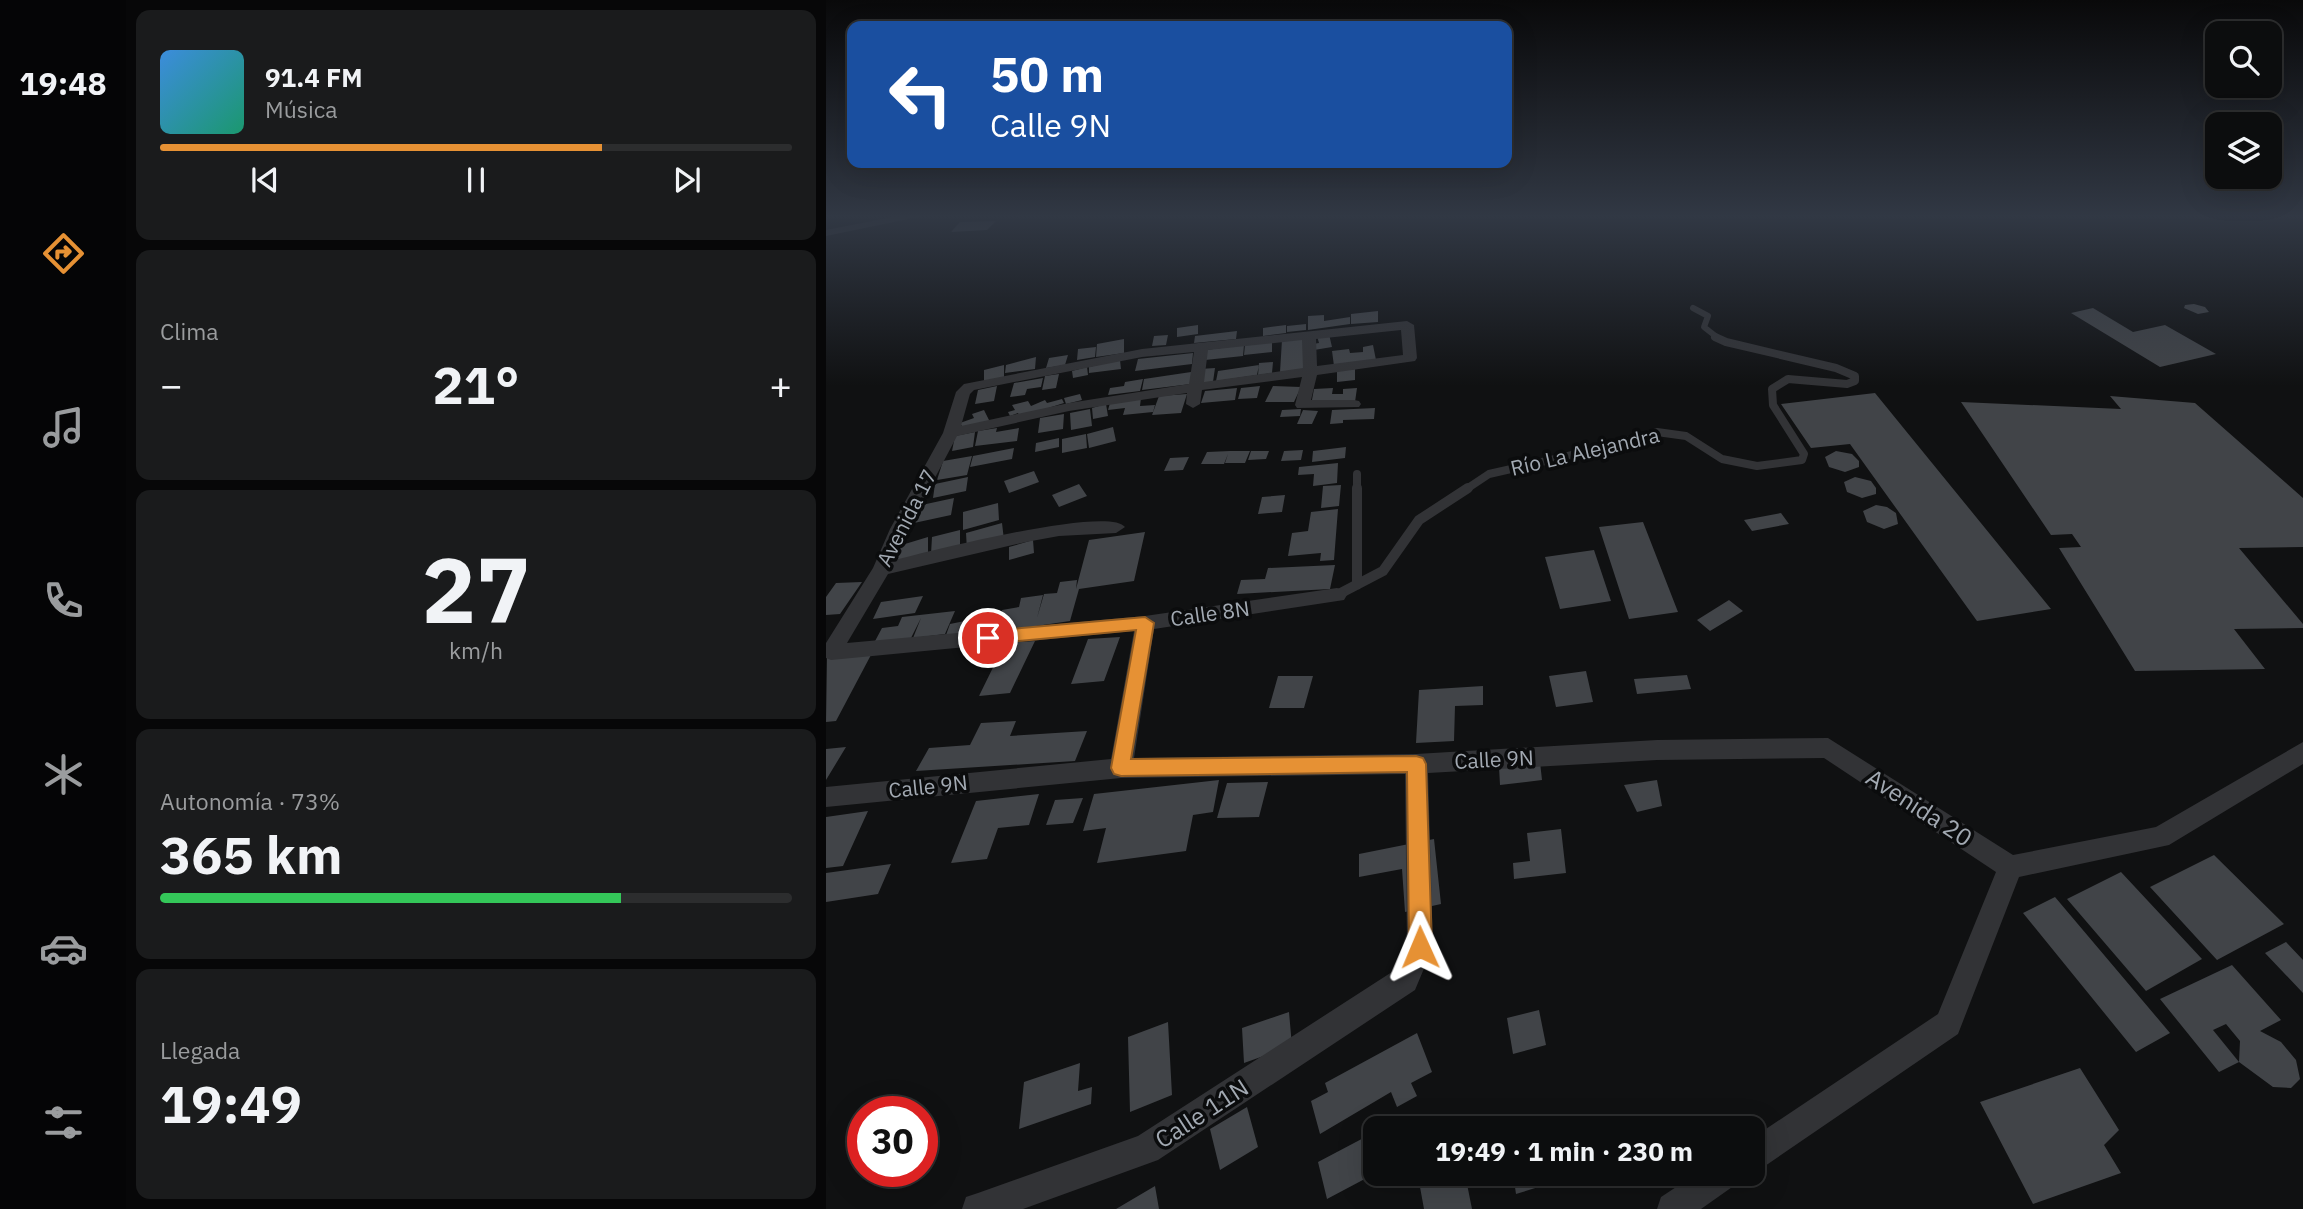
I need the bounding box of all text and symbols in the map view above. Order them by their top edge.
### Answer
map controls [2205,21,2282,189]
button: search [2205,21,2282,98]
text: 50 m [990,42,1104,105]
icon: left [875,49,966,140]
text: 91.4 FM [265,60,363,94]
text: 19:48 [19,62,107,104]
text: Música [265,94,338,124]
text: Calle 9N [990,104,1111,146]
button: layers [2205,112,2282,189]
icon: previous [246,161,284,199]
icon: pause [457,161,495,199]
icon: next [668,161,706,199]
icon: directions [39,229,88,278]
text: Clima [160,316,219,346]
text: 21° [433,351,519,418]
text: − [160,360,183,409]
text: + [769,360,792,409]
icon: music [39,403,88,452]
street label: Río La Alejandra [1507,420,1662,482]
street label: Avenida 17 [870,464,943,571]
text: 27 [421,530,531,648]
icon: phone [39,576,88,625]
street label: Calle 8N [1169,594,1251,632]
pin [958,608,1018,668]
icon: arrive [969,619,1007,657]
text: km/h [449,635,503,665]
street label: Calle 9N [1454,743,1534,775]
icon: climate [39,750,88,799]
street label: Avenida 20 [1860,761,1979,853]
street label: Calle 9N [887,768,969,804]
text: Autonomía · 73% [160,786,340,816]
text: 365 km [160,821,342,888]
position arrow [1383,910,1457,984]
icon: car [39,924,88,973]
text: Llegada [160,1035,240,1065]
text: 19:49 [160,1070,302,1137]
street label: Calle 11N [1149,1071,1254,1155]
speed limit sign: 30 [847,1096,938,1187]
icon: filters [39,1098,88,1147]
text: 19:49 · 1 min · 230 m [1435,1134,1693,1168]

